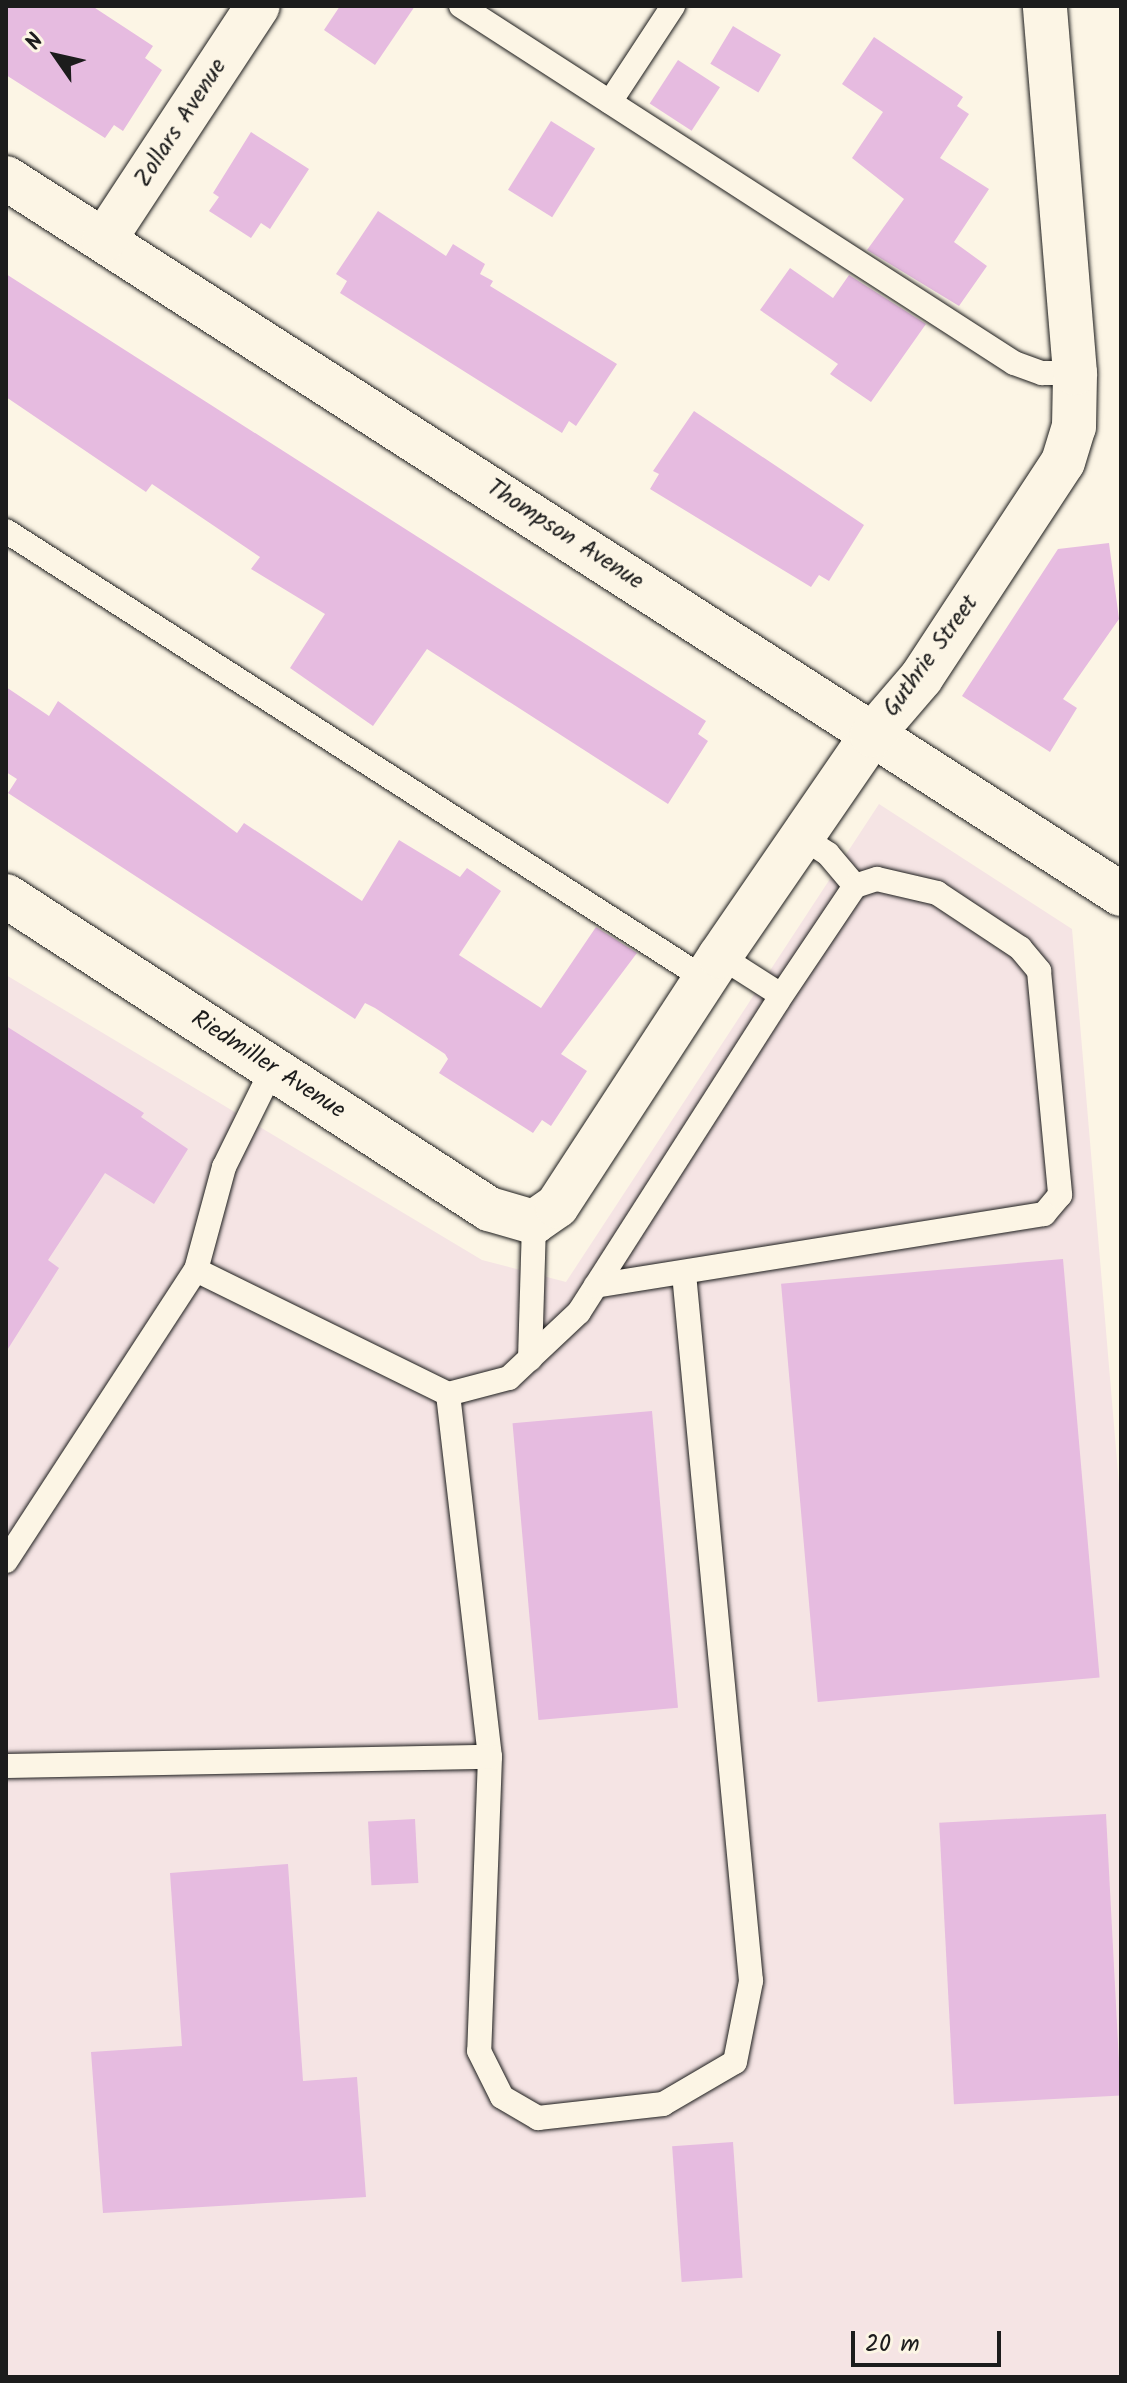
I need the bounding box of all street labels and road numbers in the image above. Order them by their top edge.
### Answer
street label: Zollars Avenue [129,53,233,193]
street label: Thompson Avenue [481,474,649,596]
street label: Guthrie Street [877,590,985,722]
street label: Riedmiller Avenue [185,1004,351,1126]

